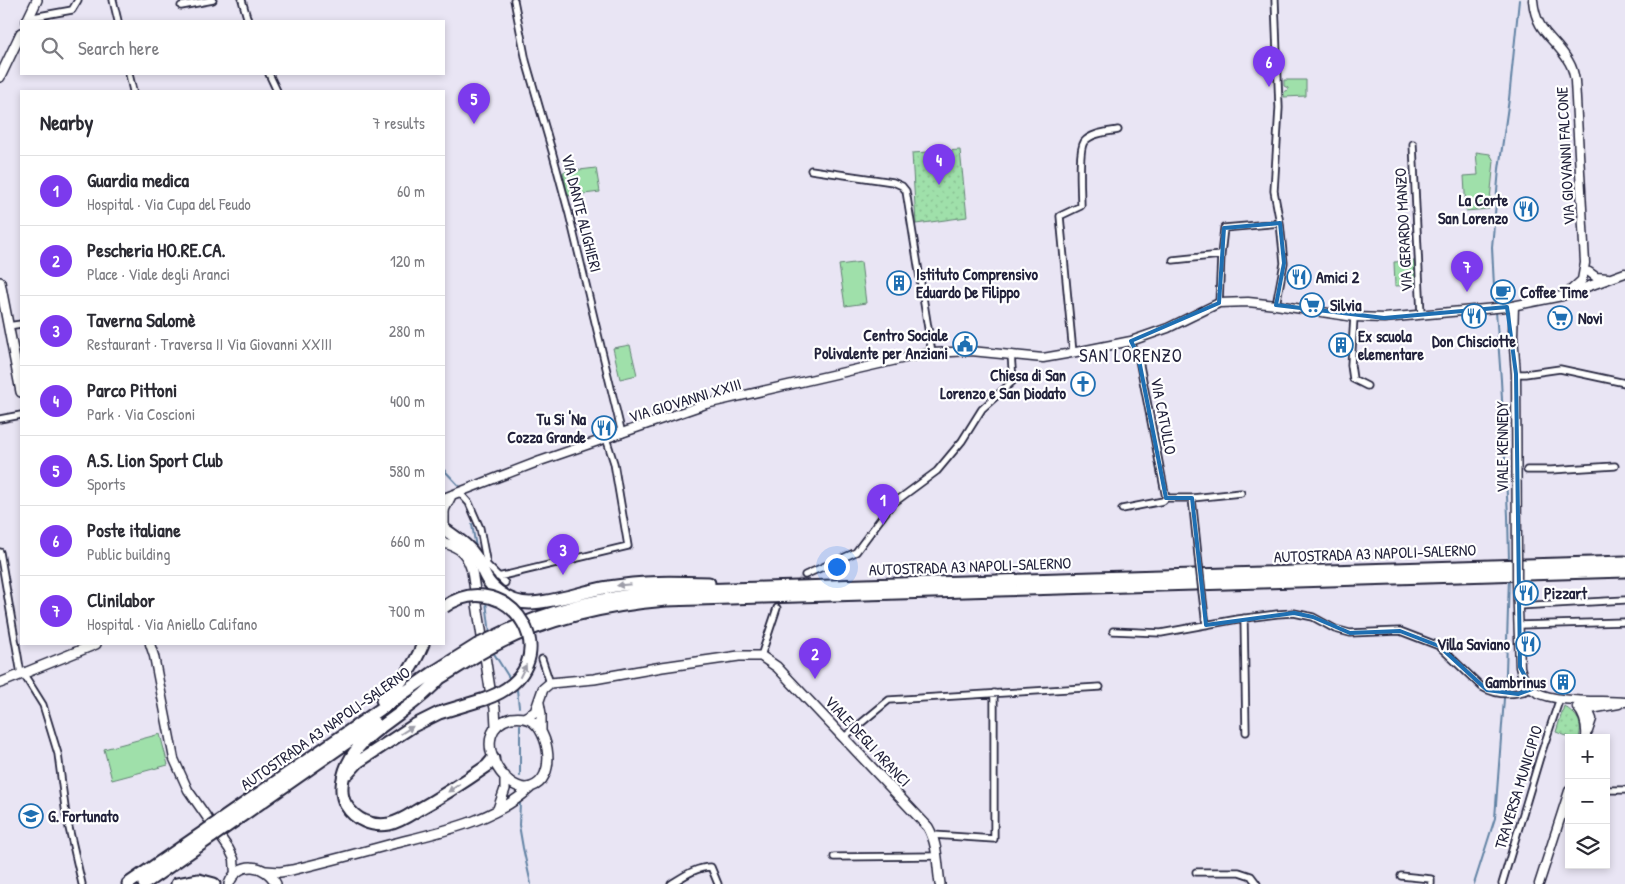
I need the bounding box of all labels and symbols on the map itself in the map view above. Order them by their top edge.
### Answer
pin: 6 [1253,46,1285,87]
pin: 5 [458,83,490,124]
street label: VIA GIOVANNI FALCONE [1550,86,1580,226]
pin: 4 [923,144,955,185]
street label: VIA DANTE ALIGHIERI [557,152,607,274]
street label: VIA GERARDO MANZO [1389,167,1417,293]
place label: La Corte San Lorenzo [1438,189,1509,229]
restaurant icon: La Corte San Lorenzo [1513,196,1539,222]
pin: 7 [1451,251,1483,292]
place label: Istituto Comprensivo Eduardo De Filippo [916,263,1038,304]
restaurant icon: Amici 2 [1286,264,1312,290]
place label: Amici 2 [1316,266,1360,288]
building icon: Istituto Comprensivo Eduardo De Filippo [886,270,912,296]
cafe icon: Coffee Time [1490,279,1516,305]
place label: Coffee Time [1520,281,1589,303]
supermarket icon: Silvia [1299,292,1325,318]
place label: Silvia [1330,294,1362,316]
restaurant icon: Don Chisciotte [1461,303,1487,329]
supermarket icon: Novi [1547,305,1573,331]
place label: Novi [1578,307,1603,329]
place label: Centro Sociale Polivalente per Anziani [814,324,949,365]
place label: Ex scuola elementare [1358,325,1424,365]
place label: Don Chisciotte [1432,330,1517,352]
public building icon: Centro Sociale Polivalente per Anziani [952,331,978,357]
building icon: Ex scuola elementare [1328,332,1354,358]
district label: SAN LORENZO [1079,343,1183,368]
place label: Chiesa di San Lorenzo e San Diodato [940,364,1067,404]
church icon: Chiesa di San Lorenzo e San Diodato [1070,371,1096,397]
street label: VIA GIOVANNI XXIII [626,372,744,428]
street label: VIA CATULLO [1146,376,1182,456]
street label: VIALE KENNEDY [1491,401,1513,493]
place label: Tu Si 'Na Cozza Grande [507,408,587,448]
restaurant icon: Tu Si 'Na Cozza Grande [591,415,617,441]
pin: 1 [867,484,899,525]
pin: 3 [547,534,579,575]
street label: AUTOSTRADA A3 NAPOLI-SALERNO [1273,538,1477,568]
street label: AUTOSTRADA A3 NAPOLI-SALERNO [868,551,1072,581]
your location [824,554,850,580]
restaurant icon: Pizzart [1513,580,1539,606]
one-way arrow [616,581,632,589]
place label: Pizzart [1544,582,1587,604]
restaurant icon: Villa Saviano [1515,631,1541,657]
place label: Villa Saviano [1437,633,1511,655]
pin: 2 [799,638,831,679]
street label: AUTOSTRADA A3 NAPOLI-SALERNO [236,661,414,795]
one-way arrow [519,664,527,678]
building icon: Gambrinus [1550,669,1576,695]
place label: Gambrinus [1485,671,1547,693]
street label: VIALE DEGLI ARANCI [820,691,916,791]
street label: TRAVERSA MUNICIPIO [1489,722,1547,852]
one-way arrow [400,725,413,734]
one-way arrow [447,783,460,793]
school or university icon: G. Fortunato [18,803,44,829]
place label: G. Fortunato [48,805,119,827]

